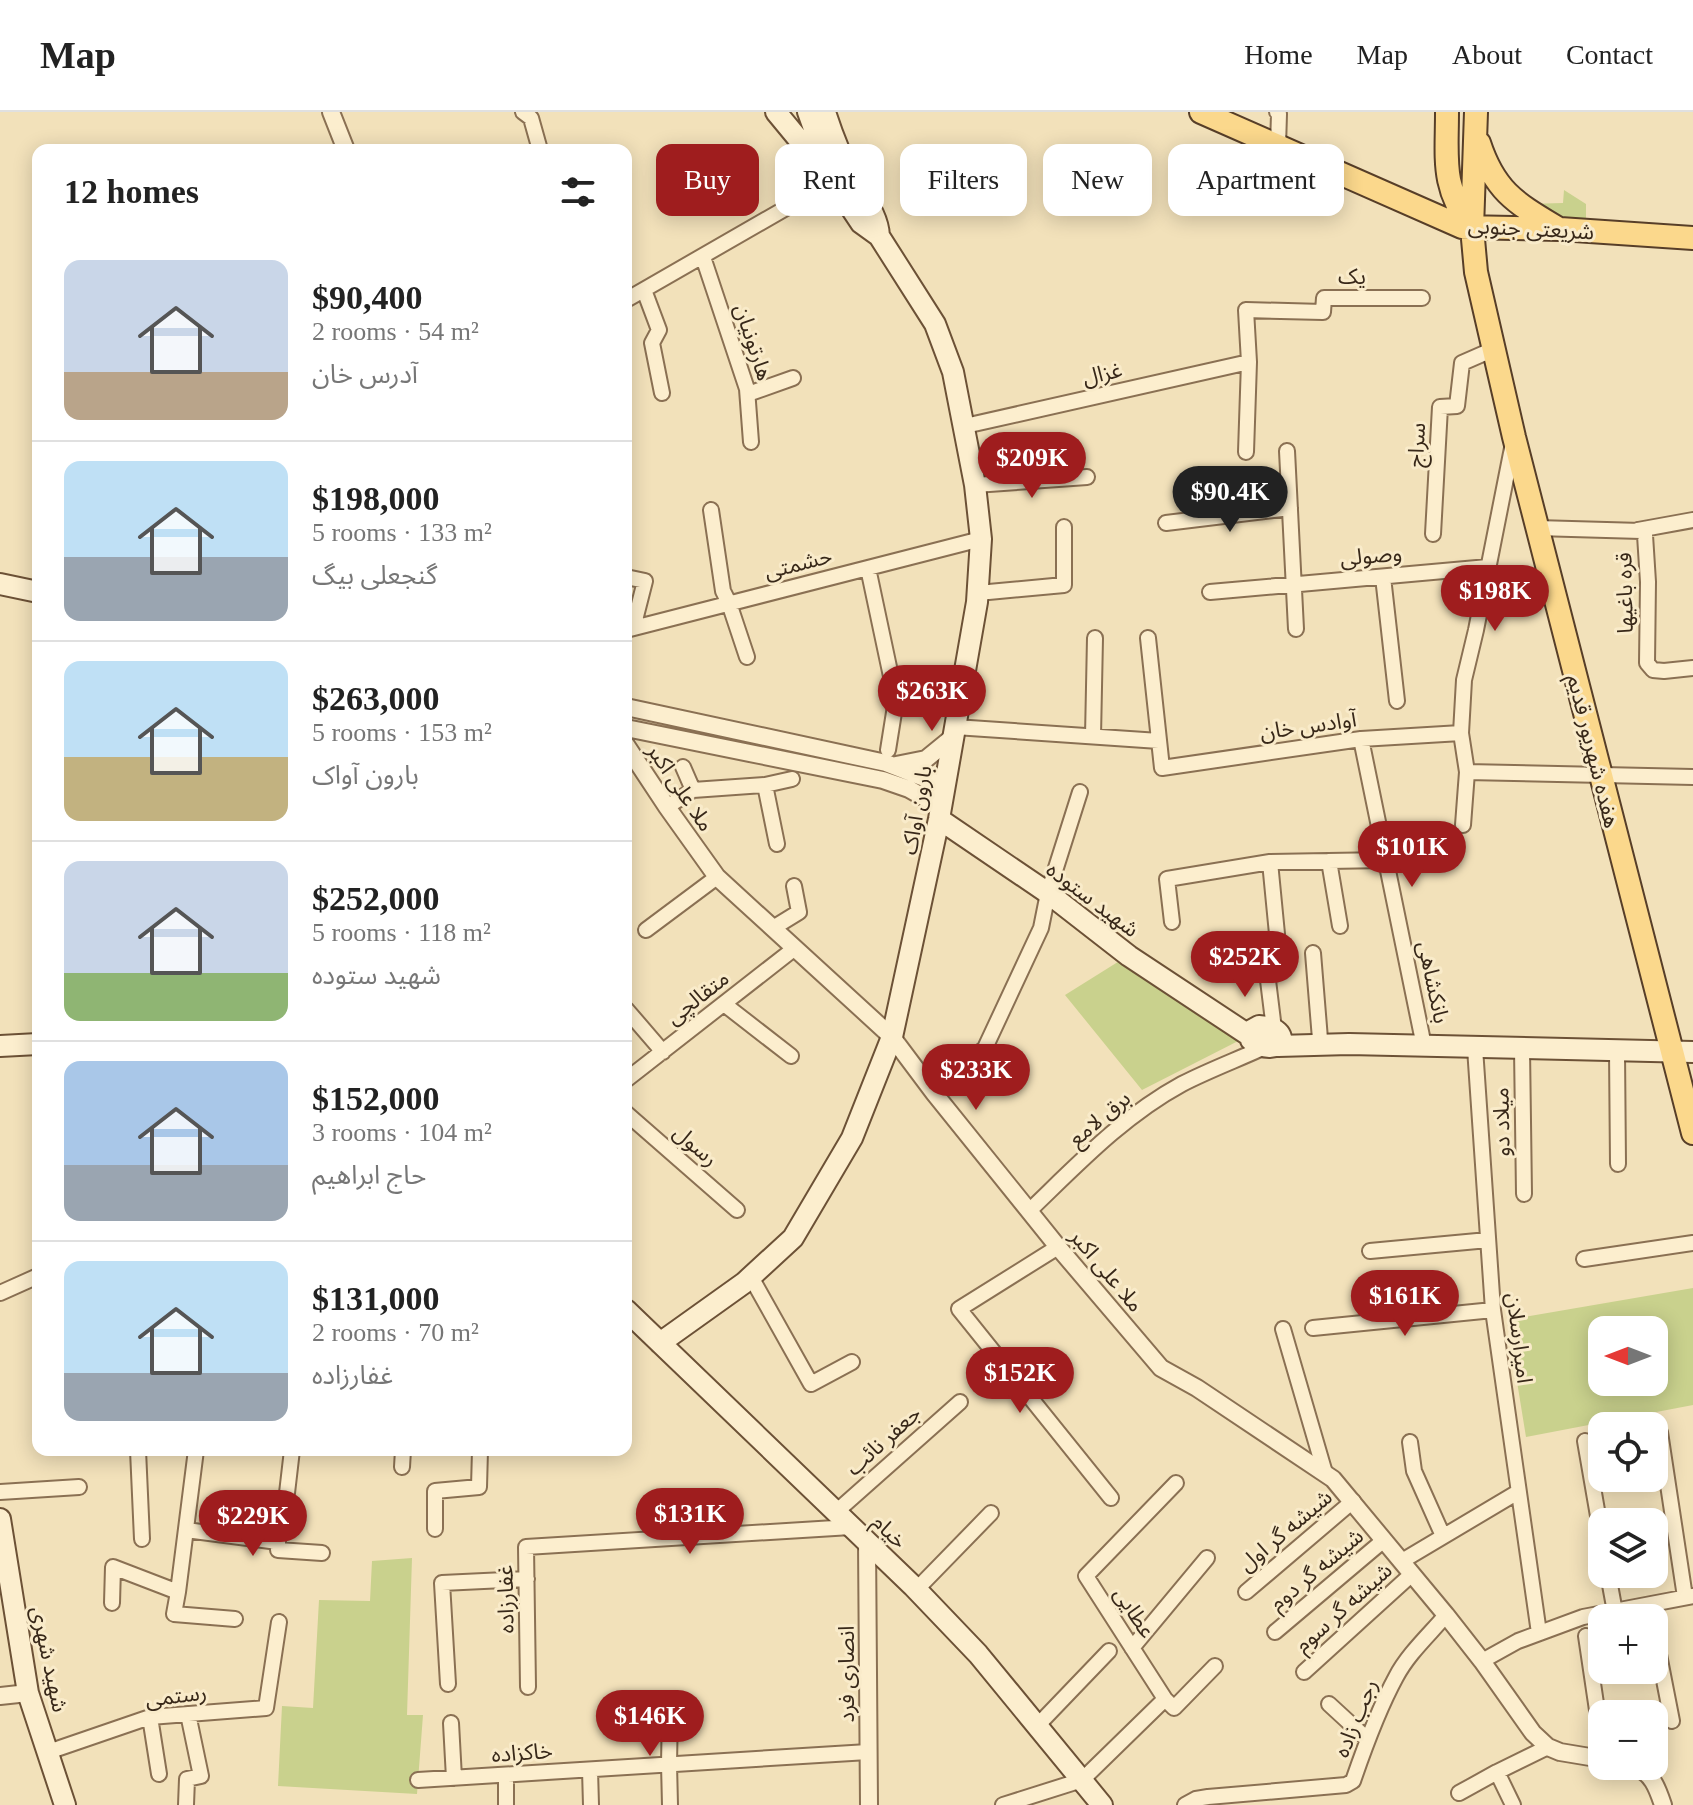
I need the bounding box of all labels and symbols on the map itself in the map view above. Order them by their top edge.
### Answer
street label: شریعتی جنوبی [1467,213,1595,244]
street label: یک [1338,264,1366,289]
street label: هارتونیان [728,301,778,384]
street label: غزال [1080,357,1124,390]
street label: سراج [1403,422,1434,468]
pin: $209K [976,432,1088,500]
pin: $90.4K [1165,466,1295,534]
street label: وصولی [1339,540,1403,571]
street label: حشمتی [762,543,835,584]
street label: قره باغیها [1611,552,1638,634]
pin: $198K [1439,565,1551,633]
pin: $263K [876,665,988,733]
street label: هفده شهریور قدیم [1559,672,1625,831]
street label: آوادس خان [1258,706,1360,745]
street label: ملا علی اکبر [642,738,719,836]
street label: بارون آواک [896,763,938,857]
pin: $101K [1356,821,1468,889]
street label: شهید ستوده [1042,857,1144,942]
pin: $252K [1189,931,1301,999]
street label: بانکشاهی [1413,939,1454,1025]
street label: متقالچی [661,965,735,1031]
pin: $233K [920,1044,1032,1112]
street label: برق لامع [1063,1085,1138,1154]
street label: میلاد دو [1488,1087,1515,1157]
street label: رسول [668,1119,723,1172]
street label: ملا علی اکبر [1064,1223,1148,1317]
pin: $161K [1349,1270,1461,1338]
street label: امیرارسلان [1501,1291,1537,1385]
north arrow [1588,1316,1668,1396]
pin: $152K [964,1347,1076,1415]
street label: جعفر نائب [841,1400,926,1480]
street label: شیشه گر اول [1234,1484,1337,1577]
pin: $131K [634,1488,746,1556]
pin: $229K [197,1490,309,1558]
street label: خیام [864,1509,912,1557]
street label: شیشه گر دوم [1264,1523,1371,1619]
street label: شیشه گر سوم [1290,1557,1400,1660]
street label: غفارزاده [492,1564,520,1634]
street label: عطایی [1109,1582,1160,1643]
street label: شهید شهری [26,1604,73,1714]
street label: انصاری فرد [834,1625,860,1723]
street label: رجب زاده [1329,1676,1383,1761]
street label: رستمی [144,1679,208,1713]
pin: $146K [594,1690,706,1758]
street label: خاکزاده [491,1738,553,1767]

